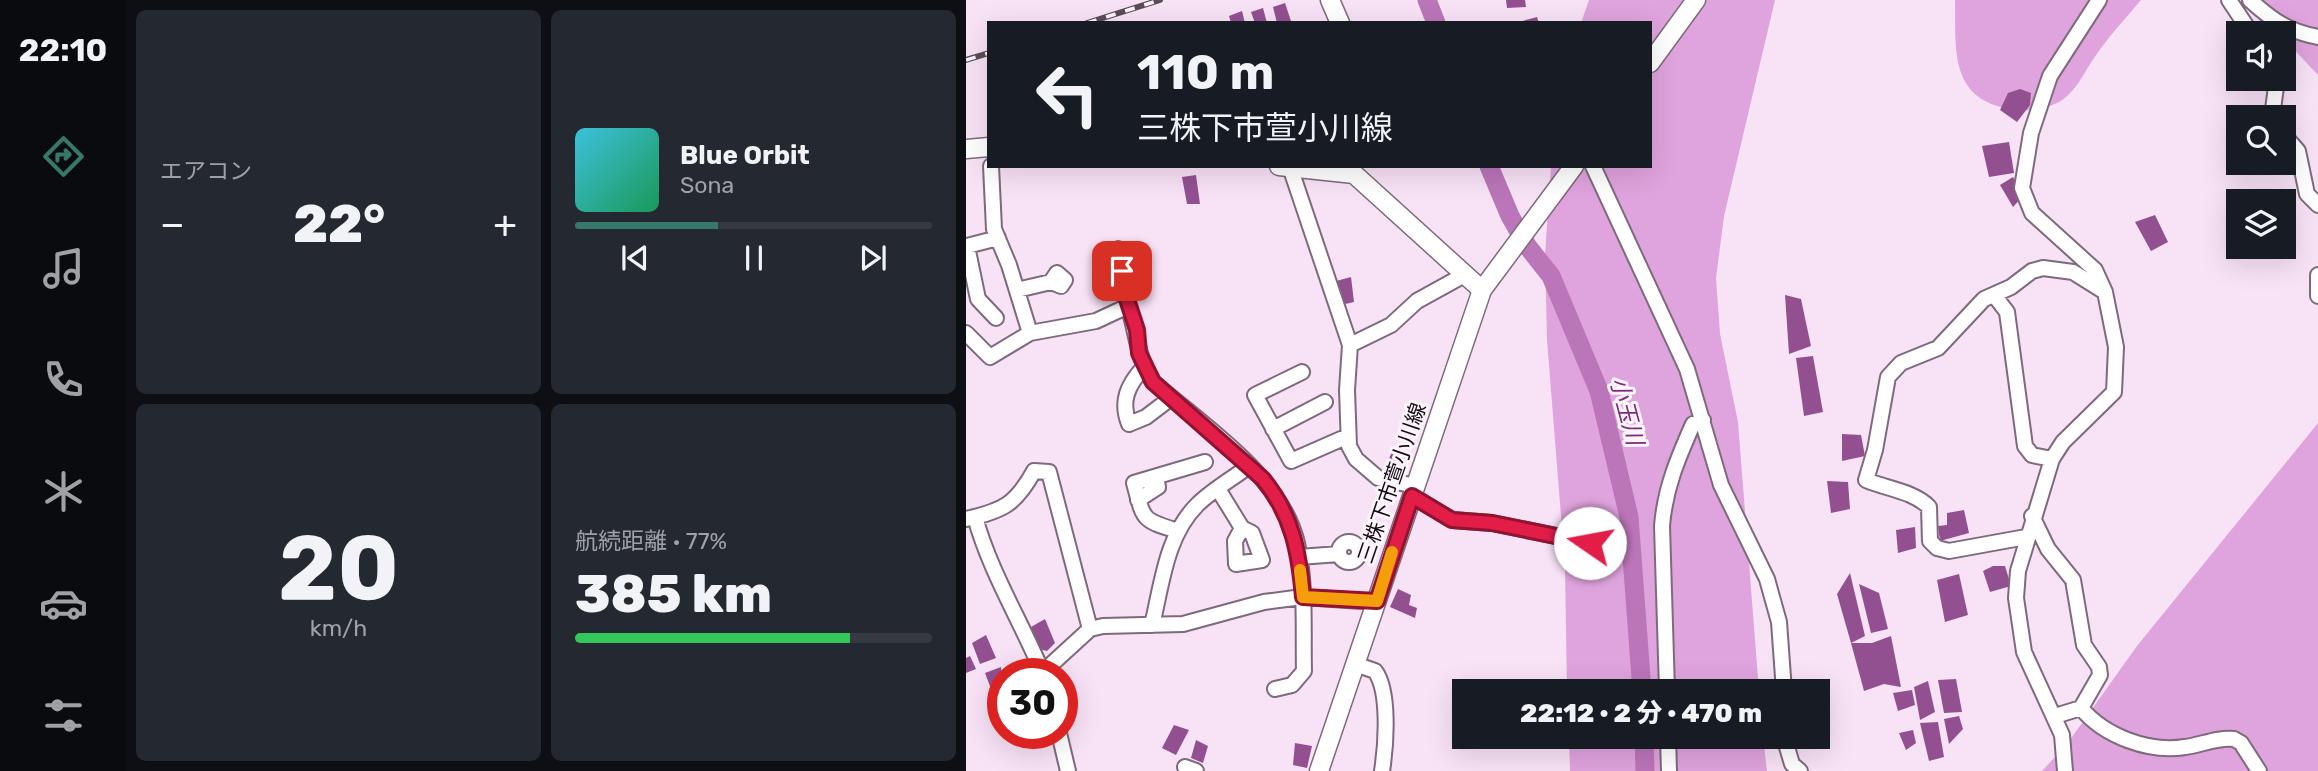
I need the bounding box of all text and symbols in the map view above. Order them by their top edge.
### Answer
map controls [2226,21,2296,259]
button: sound [2226,21,2296,91]
text: 22:10 [19,31,107,69]
text: 110 m [1137,43,1274,101]
icon: left [1022,49,1113,140]
button: search [2226,105,2296,175]
text: 三株下市萱小川線 [1137,109,1393,147]
icon: directions [39,132,88,181]
text: Blue Orbit [680,140,810,171]
text: エアコン [160,157,252,185]
text: Sona [680,171,734,199]
button: layers [2226,189,2296,259]
text: 22° [293,193,385,255]
text: − [160,201,185,247]
text: + [493,201,517,247]
icon: previous [616,239,654,277]
icon: pause [735,239,773,277]
icon: next [854,239,892,277]
pin [1092,241,1152,301]
icon: music [39,244,88,293]
icon: arrive [1103,252,1141,290]
icon: phone [39,355,88,404]
water label: 小玉川 [1605,374,1650,451]
street label: 三株下市萱小川線 [1352,399,1431,566]
icon: climate [39,467,88,516]
position arrow [1553,506,1627,580]
text: 20 [278,514,399,622]
text: 航続距離 · 77% [575,527,727,555]
text: 385 km [575,563,772,625]
icon: car [39,579,88,628]
text: km/h [310,614,367,642]
speed limit sign: 30 [987,658,1078,749]
icon: filters [39,691,88,740]
text: 22:12 · 2 分 · 470 m [1520,698,1762,729]

